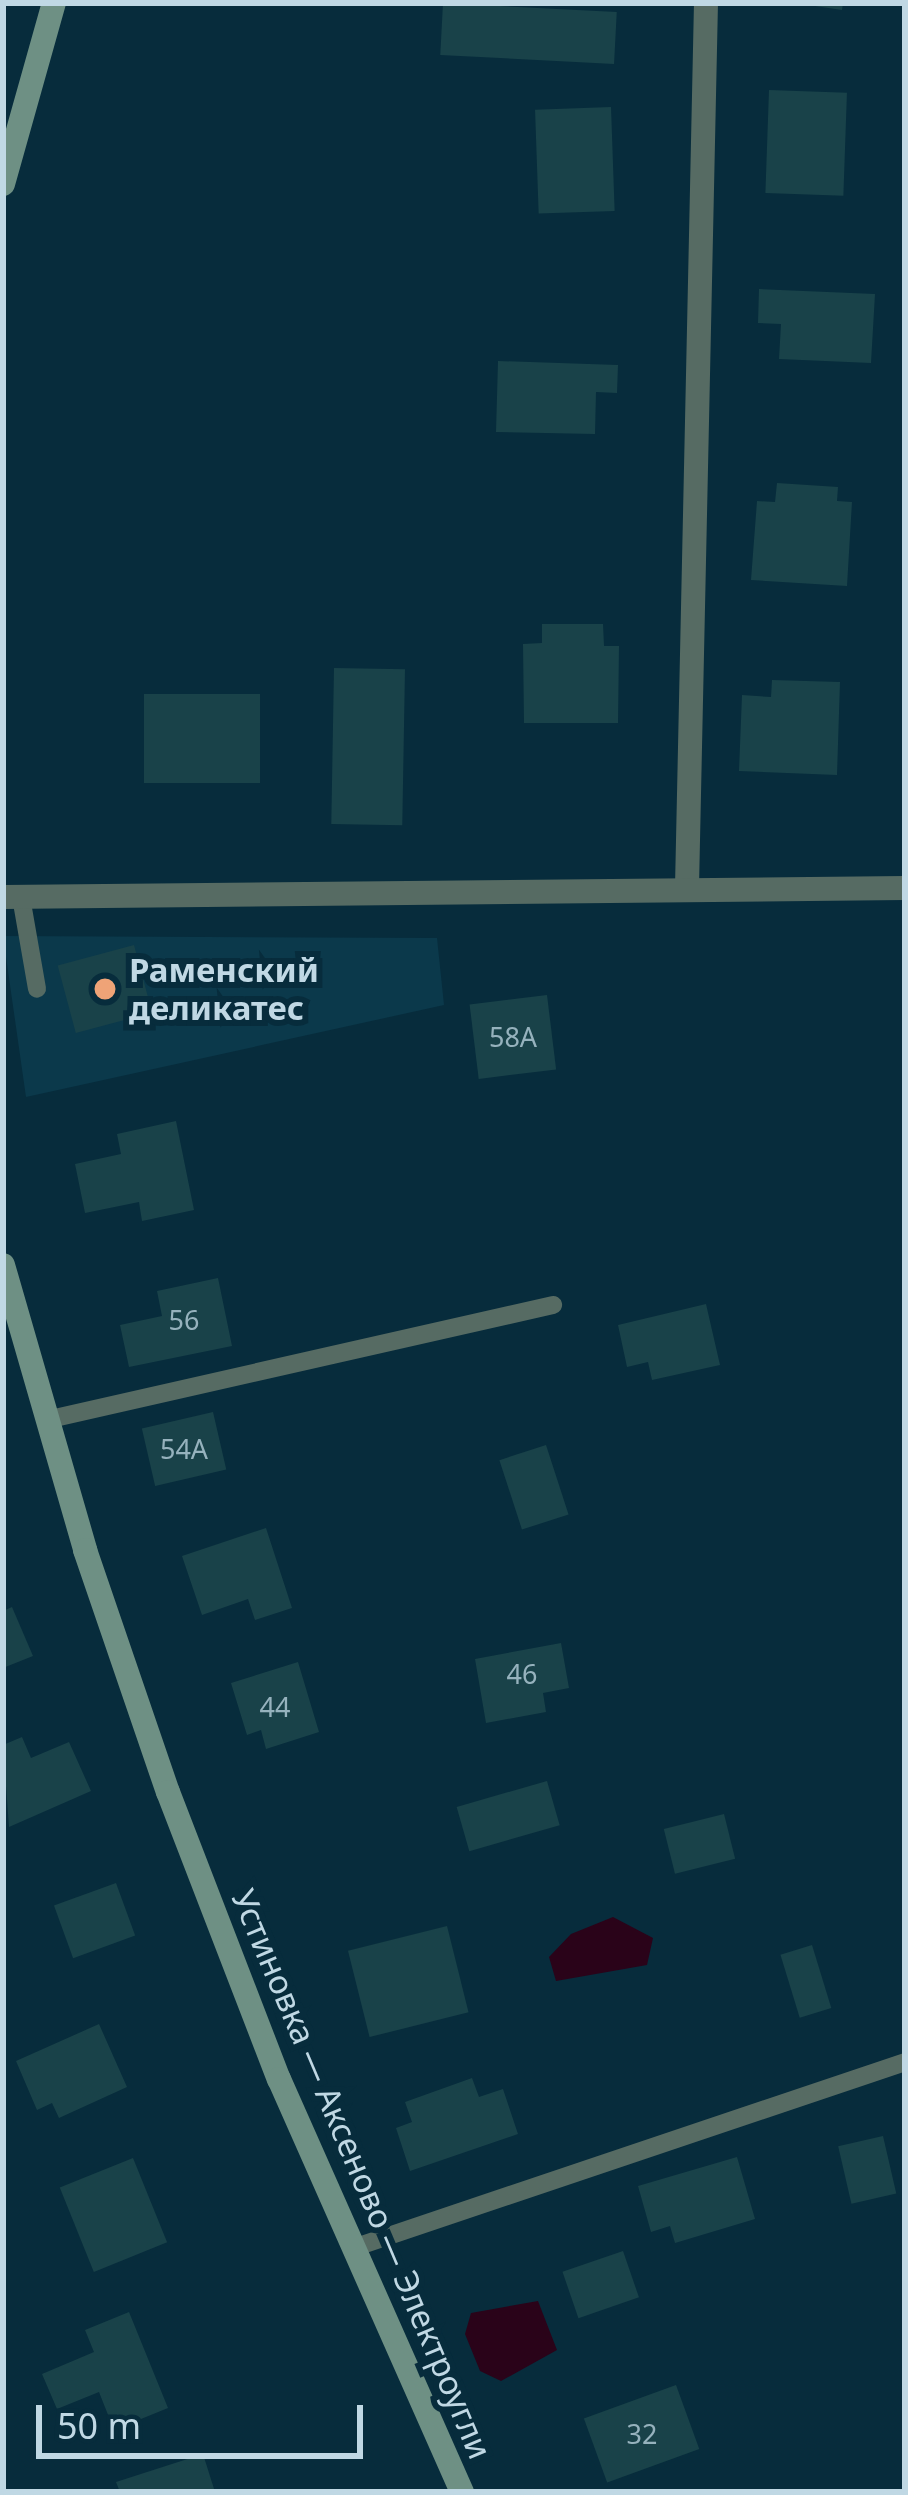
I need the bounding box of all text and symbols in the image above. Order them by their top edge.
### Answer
place label: Раменский деликатес [129,950,319,1028]
marker: Раменский деликатес [92,976,118,1002]
house number: 58А [489,1021,537,1053]
house number: 56 [169,1304,199,1336]
house number: 54А [160,1433,208,1465]
house number: 46 [507,1658,537,1690]
house number: 44 [260,1691,290,1723]
street label: Устиновка — Аксеново — Электроугли [224,1883,500,2465]
scale bar [42,2381,369,2455]
text: 50 m [57,2401,141,2450]
house number: 32 [627,2418,657,2450]

